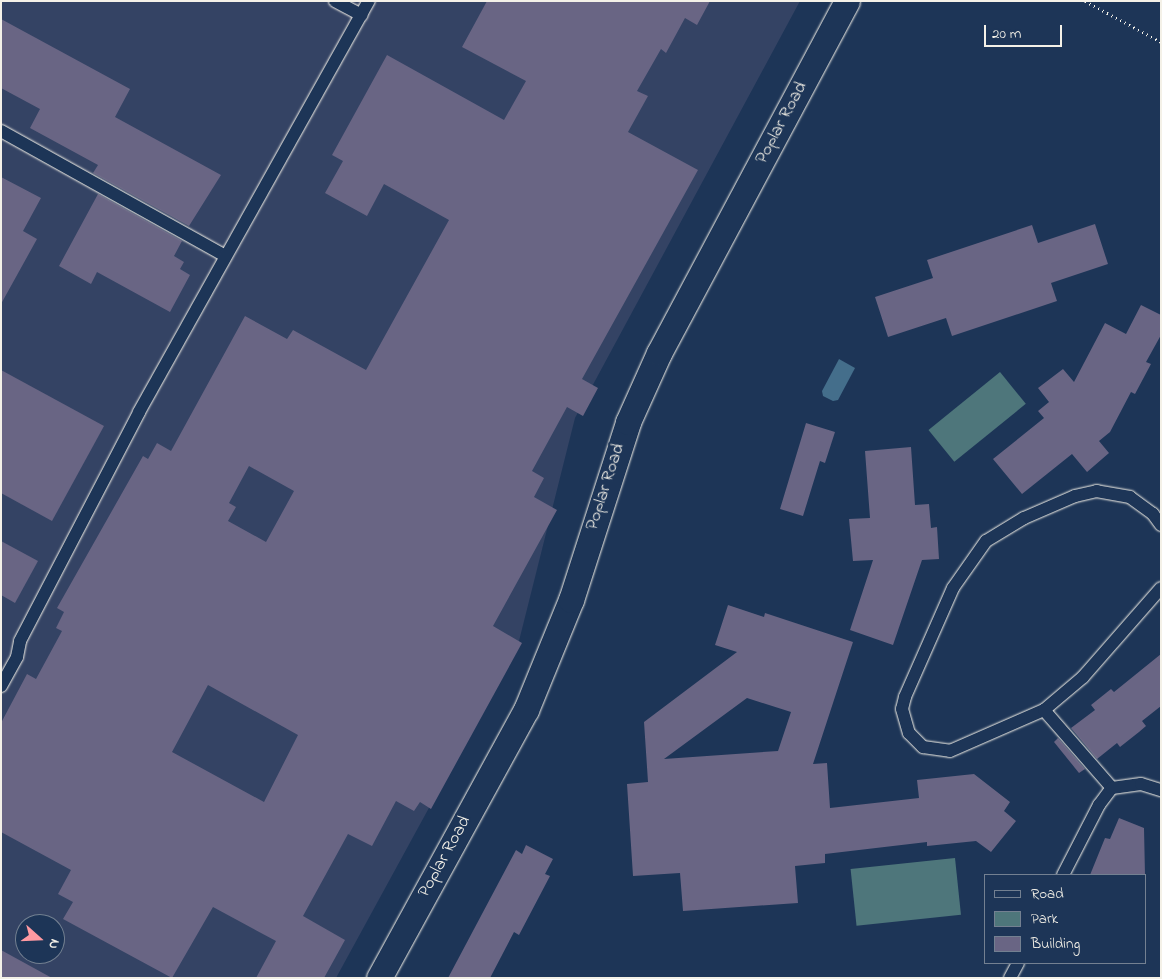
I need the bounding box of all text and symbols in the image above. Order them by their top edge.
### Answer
scale bar [987,15,1064,47]
text: 20 m [992,23,1021,45]
street label: Poplar Road [751,78,813,168]
street label: Poplar Road [582,441,630,533]
street label: Poplar Road [414,812,476,902]
legend [984,874,1147,964]
text: Road [1031,883,1064,905]
text: Park [1031,908,1058,930]
north arrow [15,914,65,964]
text: Building [1031,933,1080,955]
text: N [42,936,65,952]

